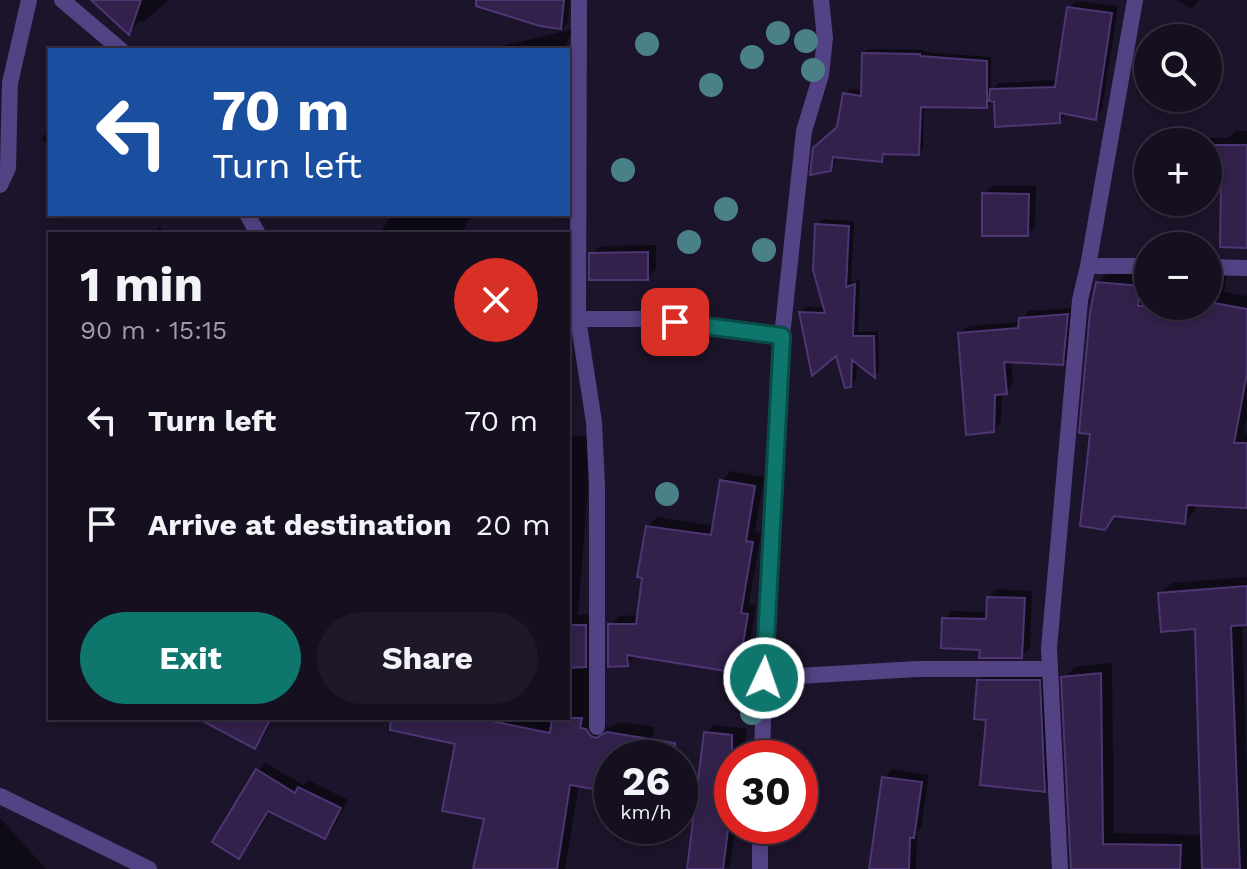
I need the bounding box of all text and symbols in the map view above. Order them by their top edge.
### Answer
map controls [1134,24,1222,320]
button: search [1134,24,1222,112]
text: 70 m [212,78,349,144]
icon: left [80,80,184,184]
button: + [1134,128,1222,216]
text: Turn left [212,145,362,187]
button: − [1134,232,1222,320]
text: 1 min [80,256,203,313]
button: close [454,258,538,342]
pin [641,288,709,356]
icon: arrive [653,300,697,344]
text: 90 m · 15:15 [80,315,227,345]
icon: left [80,398,124,442]
text: Turn left [148,403,276,438]
text: 70 m [464,403,538,438]
icon: arrive [80,502,124,546]
text: Arrive at destination [148,507,452,542]
text: 20 m [476,507,551,542]
button: Exit [80,612,301,704]
button: Share [317,612,538,704]
position arrow [722,636,806,720]
speed limit sign: 30 [714,740,818,844]
text: 26 [622,758,670,805]
text: km/h [620,800,672,824]

